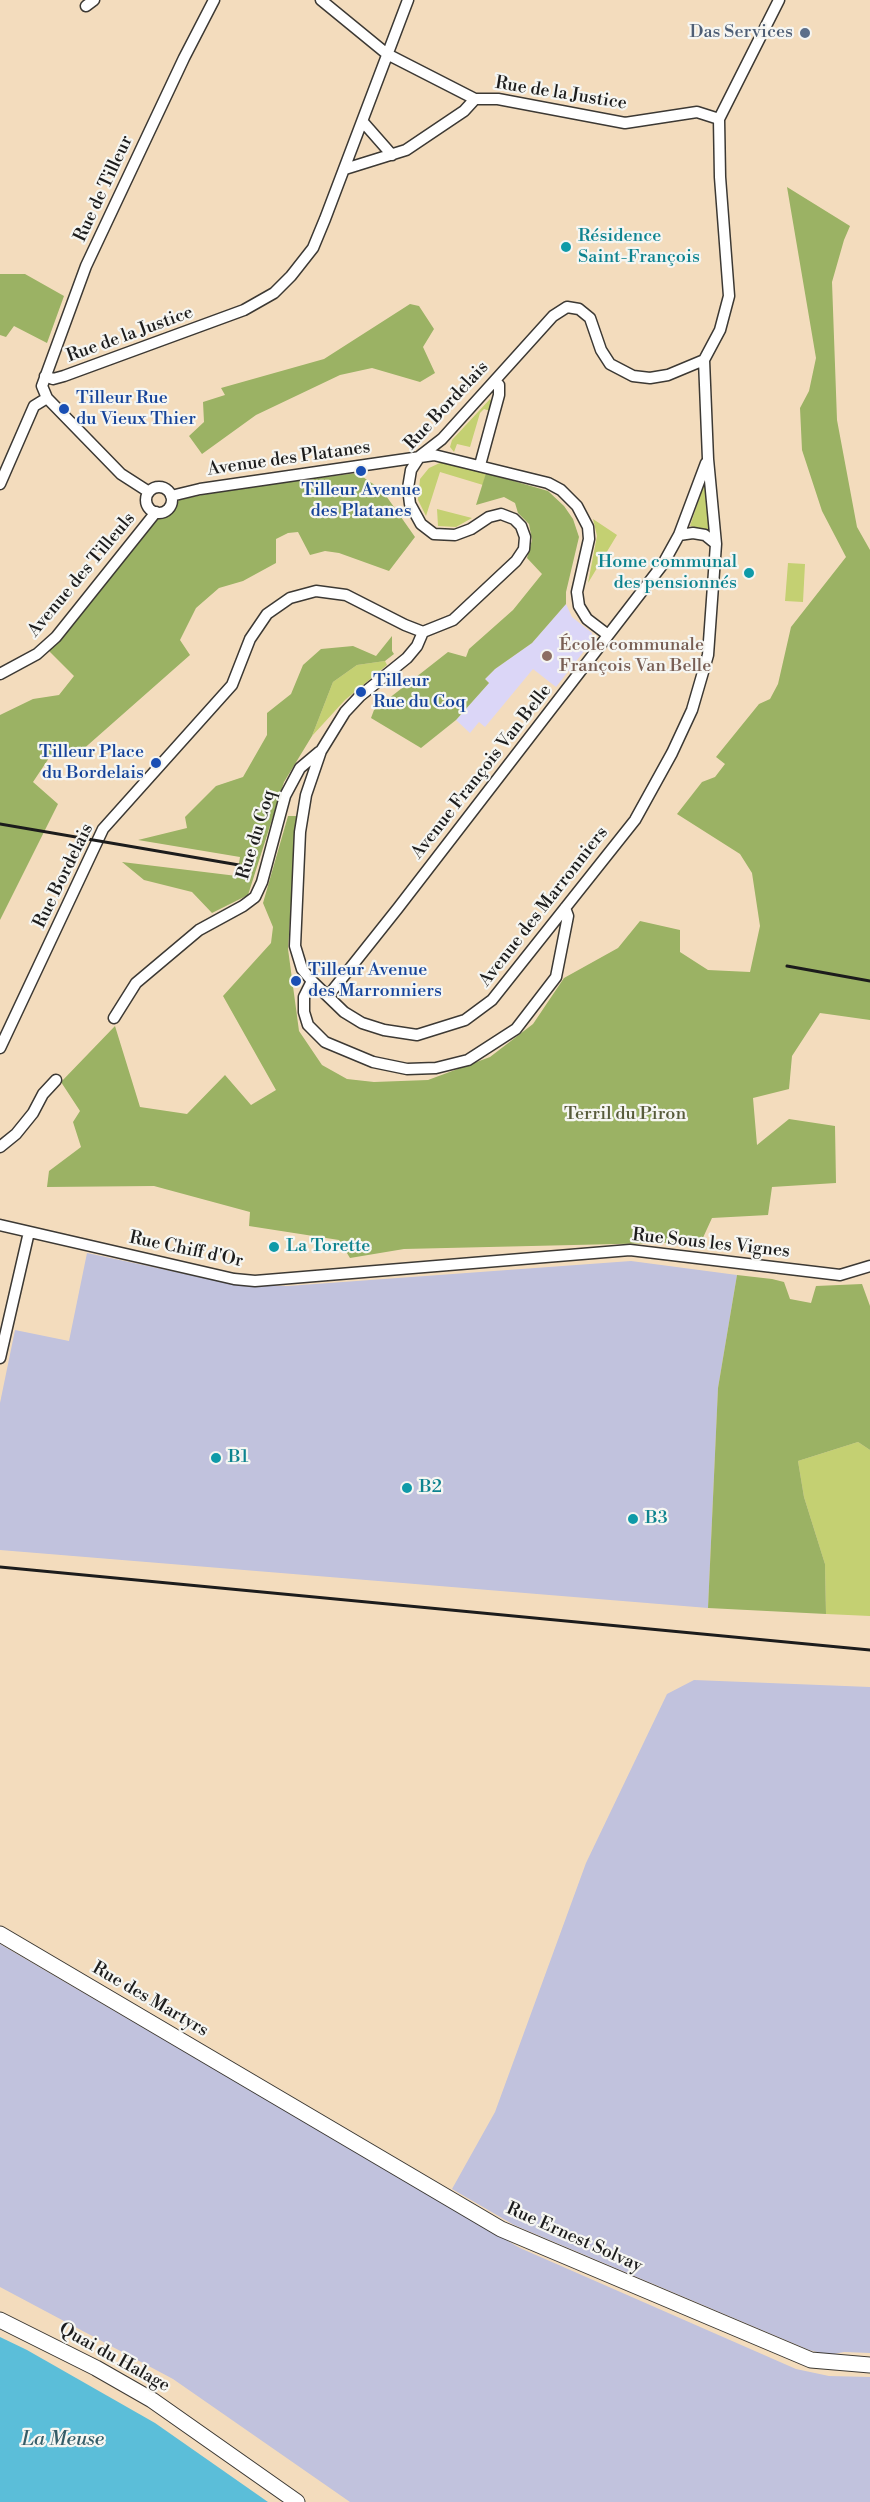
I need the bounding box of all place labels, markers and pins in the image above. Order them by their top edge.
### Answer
place label: Das Services [689,22,793,44]
marker: Das Services [798,26,812,40]
place label: Résidence Saint-François [578,226,700,268]
marker: Résidence Saint-François [559,240,573,254]
place label: Tilleur Rue du Vieux Thier [76,388,196,430]
marker: Tilleur Rue du Vieux Thier [57,402,71,416]
marker: Tilleur Avenue des Platanes [354,464,368,478]
place label: Tilleur Avenue des Platanes [301,480,421,522]
place label: Home communal des pensionnés [598,552,737,594]
marker: Home communal des pensionnés [742,566,756,580]
place label: École communale François Van Belle [559,635,711,678]
marker: École communale François Van Belle [540,649,554,663]
place label: Tilleur Rue du Coq [373,671,466,714]
marker: Tilleur Rue du Coq [354,685,368,699]
place label: Tilleur Place du Bordelais [39,742,144,784]
marker: Tilleur Place du Bordelais [149,756,163,770]
place label: Tilleur Avenue des Marronniers [308,960,442,1002]
marker: Tilleur Avenue des Marronniers [289,974,303,988]
place label: La Torette [286,1236,370,1258]
marker: La Torette [267,1240,281,1254]
place label: B1 [228,1447,248,1469]
marker: B1 [209,1451,223,1465]
place label: B2 [419,1477,442,1499]
marker: B2 [400,1481,414,1495]
place label: B3 [645,1508,668,1530]
marker: B3 [626,1512,640,1526]

